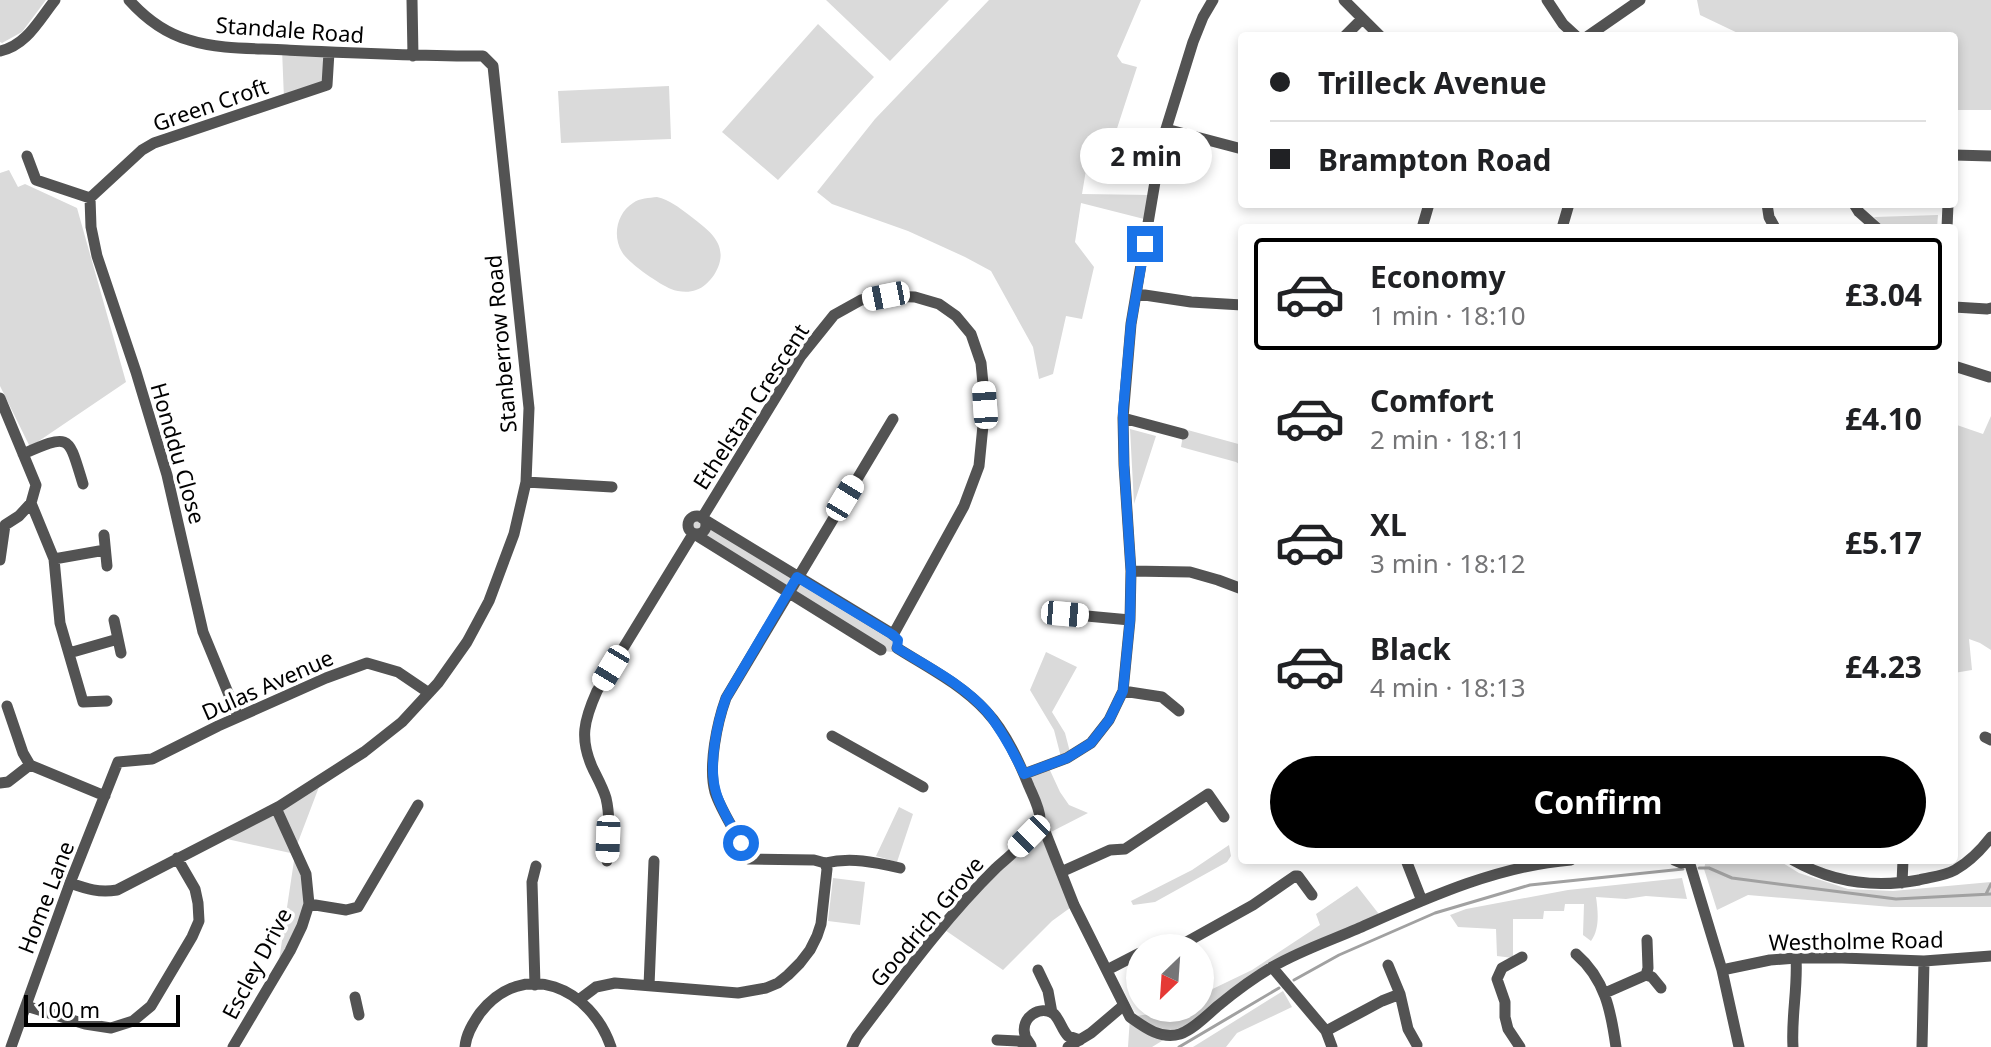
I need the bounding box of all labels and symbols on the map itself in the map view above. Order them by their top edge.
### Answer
street label: Standale Road [215,9,365,49]
street label: Green Croft [148,70,272,138]
callout: 2 min [1079,128,1211,184]
route end [1127,226,1163,262]
street label: Stanberrow Road [477,254,523,434]
car [860,280,912,312]
street label: Ethelstan Crescent [685,317,815,495]
street label: Honddu Close [145,379,213,527]
car [971,380,999,430]
car [822,471,868,525]
car [1040,600,1090,628]
car [588,641,634,695]
street label: Dulas Avenue [196,642,338,726]
car [1004,811,1054,861]
car [595,815,621,863]
route start [723,825,759,861]
street label: Home Lane [10,836,80,958]
street label: Goodrich Grove [862,849,990,993]
street label: Escley Drive [214,902,298,1024]
street label: Westholme Road [1768,923,1944,957]
north arrow [1126,934,1214,1022]
scale bar [24,991,180,1027]

